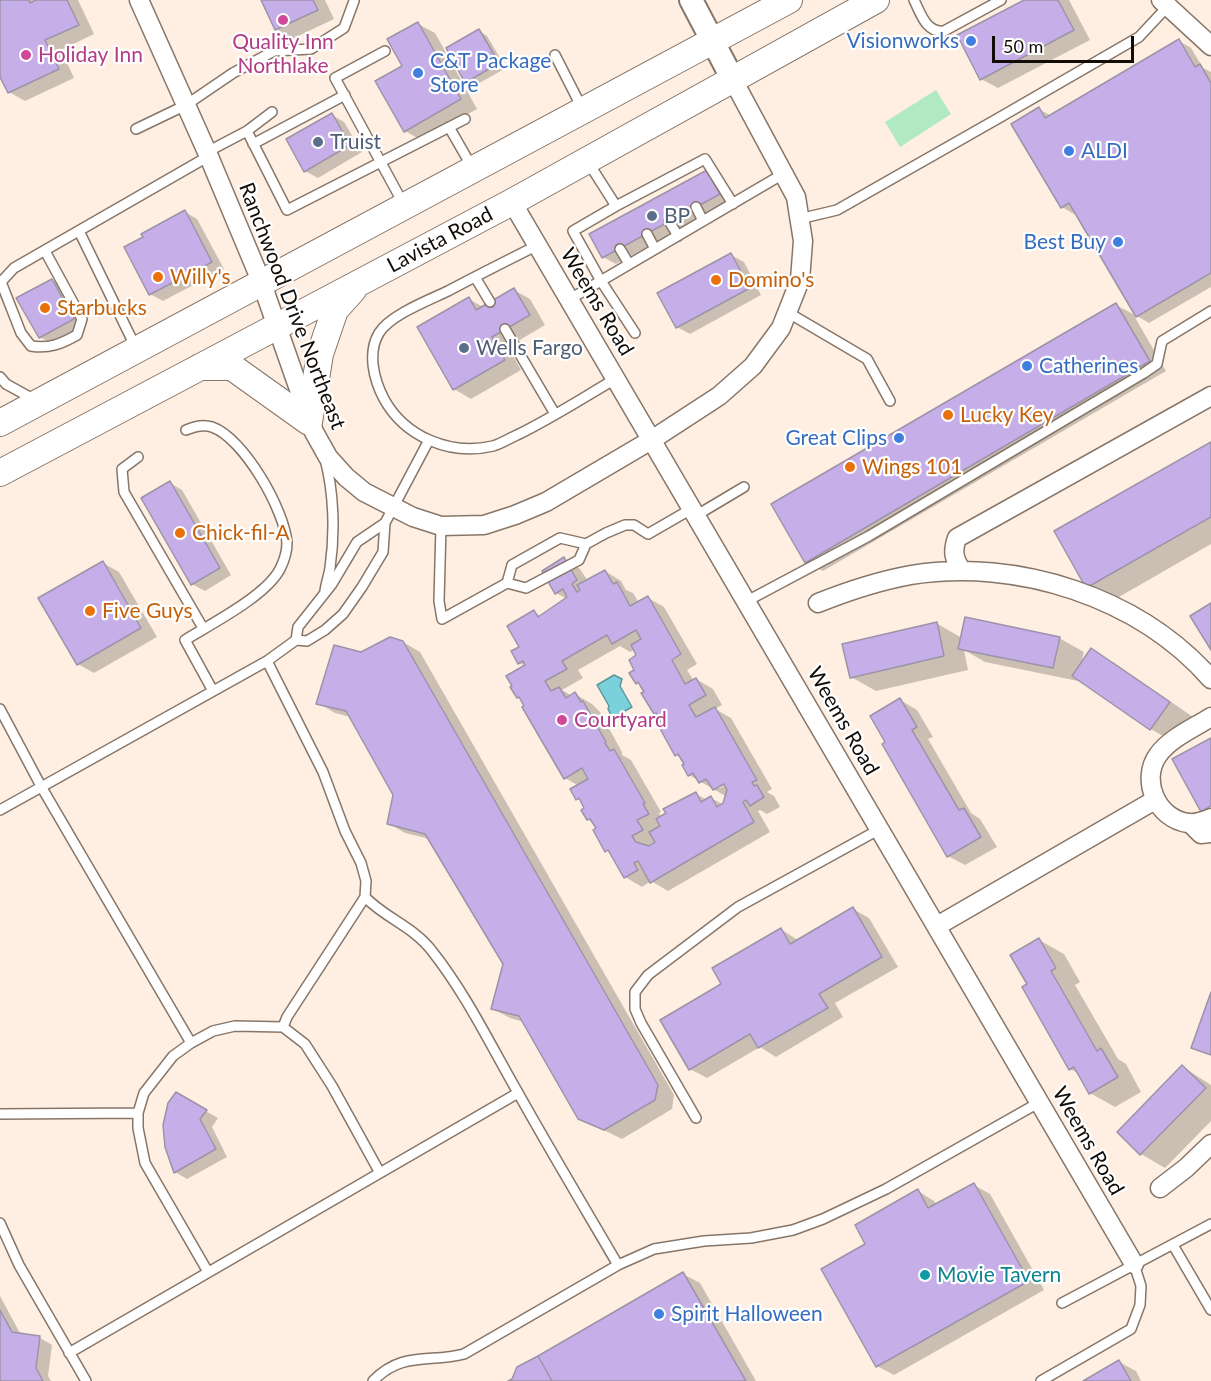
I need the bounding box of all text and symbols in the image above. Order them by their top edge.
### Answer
marker: Quality Inn Northlake [276,13,290,27]
scale bar [995,24,1138,62]
place label: Visionworks [846,28,959,54]
place label: Quality Inn Northlake [232,29,334,79]
marker: Visionworks [964,34,978,48]
text: 50 m [1003,35,1043,57]
place label: Holiday Inn [38,42,143,68]
marker: Holiday Inn [19,48,33,62]
place label: C&T Package Store [430,48,551,98]
marker: C&T Package Store [411,66,425,80]
place label: Truist [330,129,381,155]
marker: Truist [311,135,325,149]
place label: ALDI [1081,138,1128,164]
marker: ALDI [1062,144,1076,158]
street label: Ranchwood Drive Northeast [233,179,351,433]
street label: Lavista Road [383,202,497,278]
place label: BP [664,203,690,229]
marker: BP [645,209,659,223]
place label: Best Buy [1024,229,1106,255]
marker: Best Buy [1111,235,1125,249]
street label: Weems Road [555,244,639,360]
place label: Willy's [170,264,231,290]
place label: Domino's [728,267,814,293]
marker: Willy's [151,270,165,284]
marker: Domino's [709,273,723,287]
place label: Starbucks [57,295,147,321]
marker: Starbucks [38,301,52,315]
place label: Wells Fargo [476,335,583,361]
marker: Wells Fargo [457,341,471,355]
place label: Catherines [1039,353,1138,379]
marker: Catherines [1020,359,1034,373]
place label: Lucky Key [960,402,1054,428]
marker: Lucky Key [941,408,955,422]
place label: Great Clips [785,425,887,451]
marker: Great Clips [892,431,906,445]
place label: Wings 101 [862,454,962,480]
marker: Wings 101 [843,460,857,474]
place label: Chick-fil-A [192,520,290,546]
marker: Chick-fil-A [173,526,187,540]
place label: Five Guys [102,598,192,624]
marker: Five Guys [83,604,97,618]
street label: Weems Road [802,662,884,780]
place label: Courtyard [574,707,667,733]
marker: Courtyard [555,713,569,727]
street label: Weems Road [1047,1082,1129,1200]
place label: Movie Tavern [937,1262,1061,1288]
marker: Movie Tavern [918,1268,932,1282]
place label: Spirit Halloween [671,1301,823,1327]
marker: Spirit Halloween [652,1307,666,1321]

